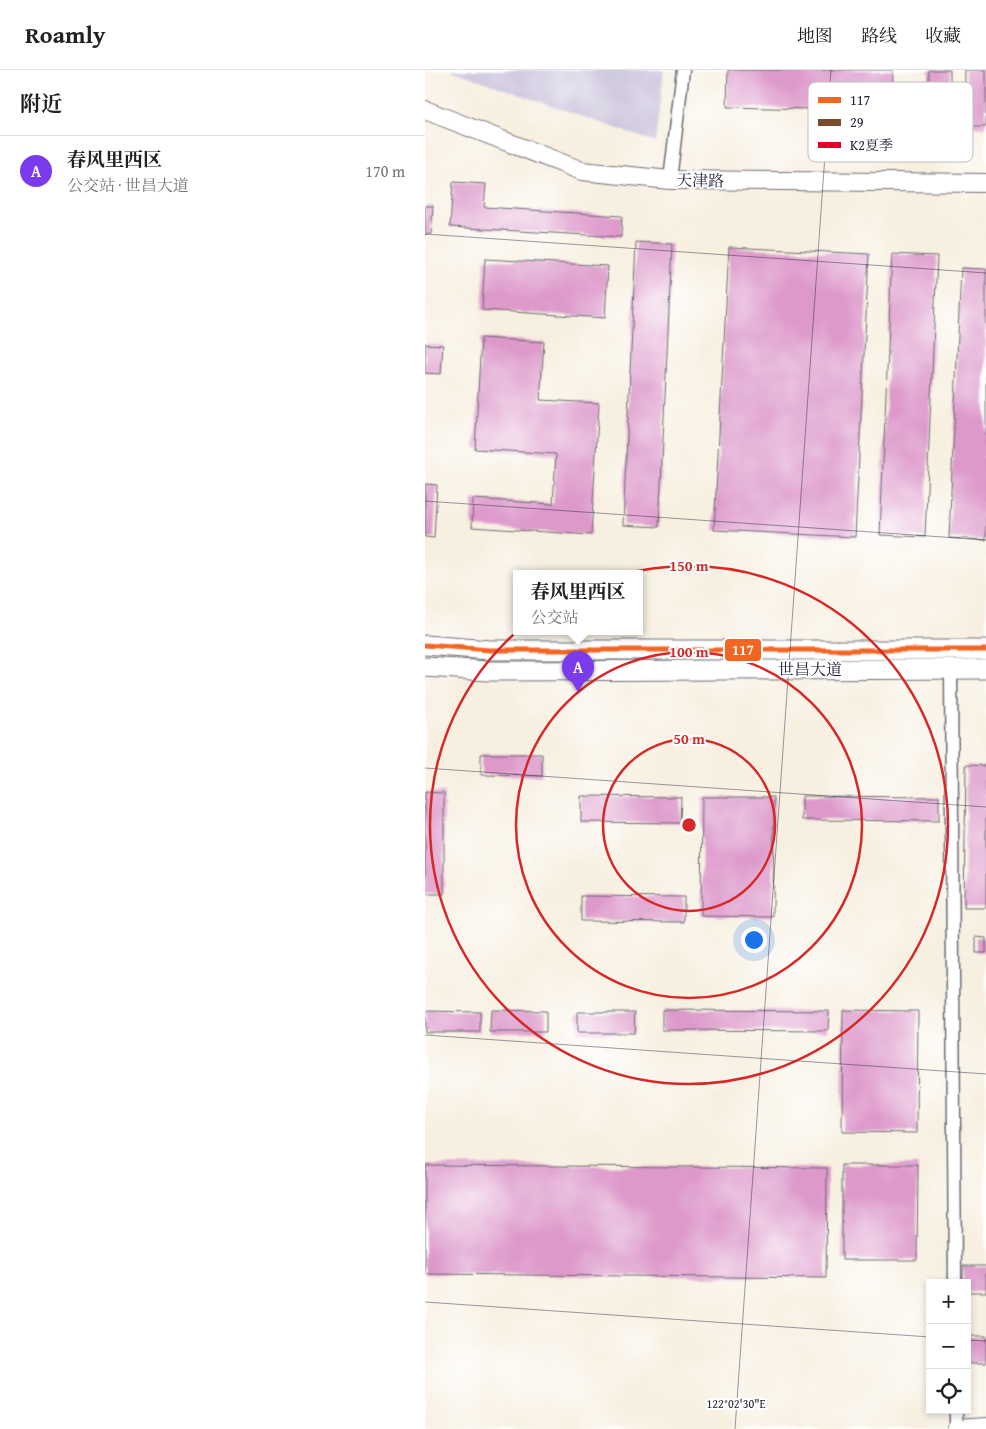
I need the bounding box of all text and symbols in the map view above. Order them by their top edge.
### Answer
text: Roamly [25,17,105,52]
text: 地图 [797,22,833,49]
text: 路线 [861,22,897,49]
text: 收藏 [925,22,961,49]
legend [808,82,973,162]
text: 附近 [20,88,62,119]
text: 117 [850,90,870,110]
text: 29 [850,112,864,132]
text: K2夏季 [850,135,893,155]
text: 春风里西区 [67,145,162,173]
text: A [31,159,41,183]
text: 170 m [365,159,405,183]
street label: 天津路 [676,168,724,192]
text: 公交站 · 世昌大道 [67,173,189,197]
text: 150 m [669,555,709,576]
popup [513,570,643,635]
text: 春风里西区 [530,577,626,605]
text: 公交站 [530,605,579,629]
line badge: 117 [724,638,762,662]
text: 117 [732,640,754,660]
text: 100 m [669,641,709,662]
pin: A [562,651,594,692]
street label: 世昌大道 [778,657,842,681]
text: 50 m [673,728,705,749]
centre of rings [680,816,698,834]
your location [741,927,767,953]
map controls [926,1279,971,1414]
button: + [926,1279,971,1324]
button: − [926,1324,971,1369]
button: locate [926,1369,971,1414]
text: 122°02'30"E [706,1395,766,1412]

